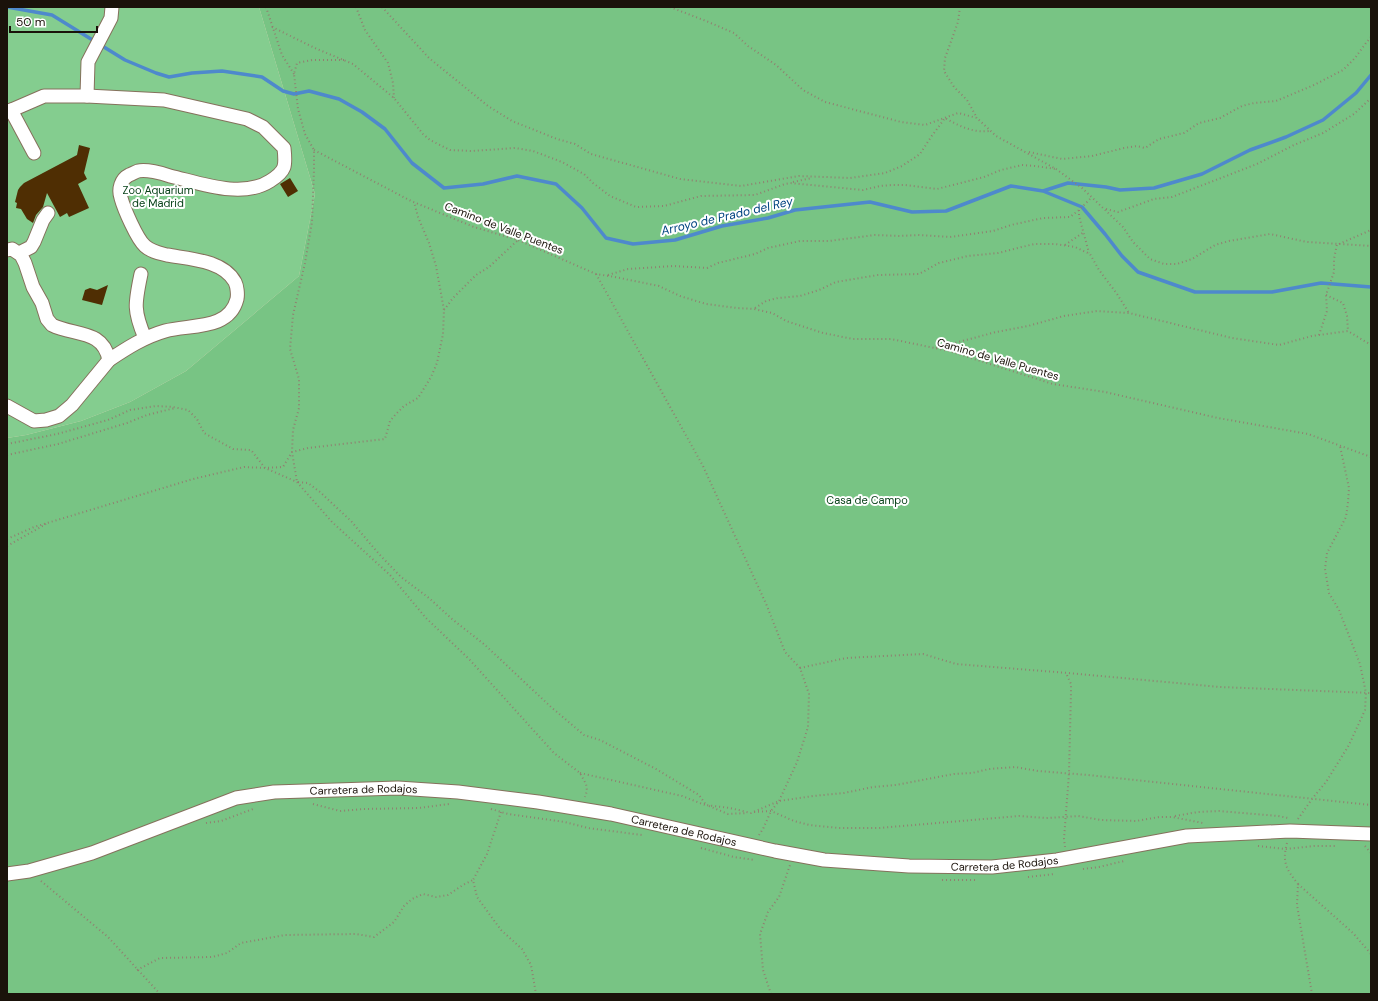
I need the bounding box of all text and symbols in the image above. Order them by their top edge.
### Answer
scale bar [10,8,97,34]
text: 50 m [16,14,45,30]
park label: Zoo Aquarium de Madrid [123,183,194,210]
water label: Arroyo de Prado del Rey [659,193,795,239]
street label: Camino de Valle Puentes [443,199,565,257]
street label: Camino de Valle Puentes [935,335,1061,383]
park label: Casa de Campo [826,493,908,507]
street label: Carretera de Rodajos [310,781,418,798]
street label: Carretera de Rodajos [630,812,738,849]
street label: Carretera de Rodajos [951,853,1059,874]

